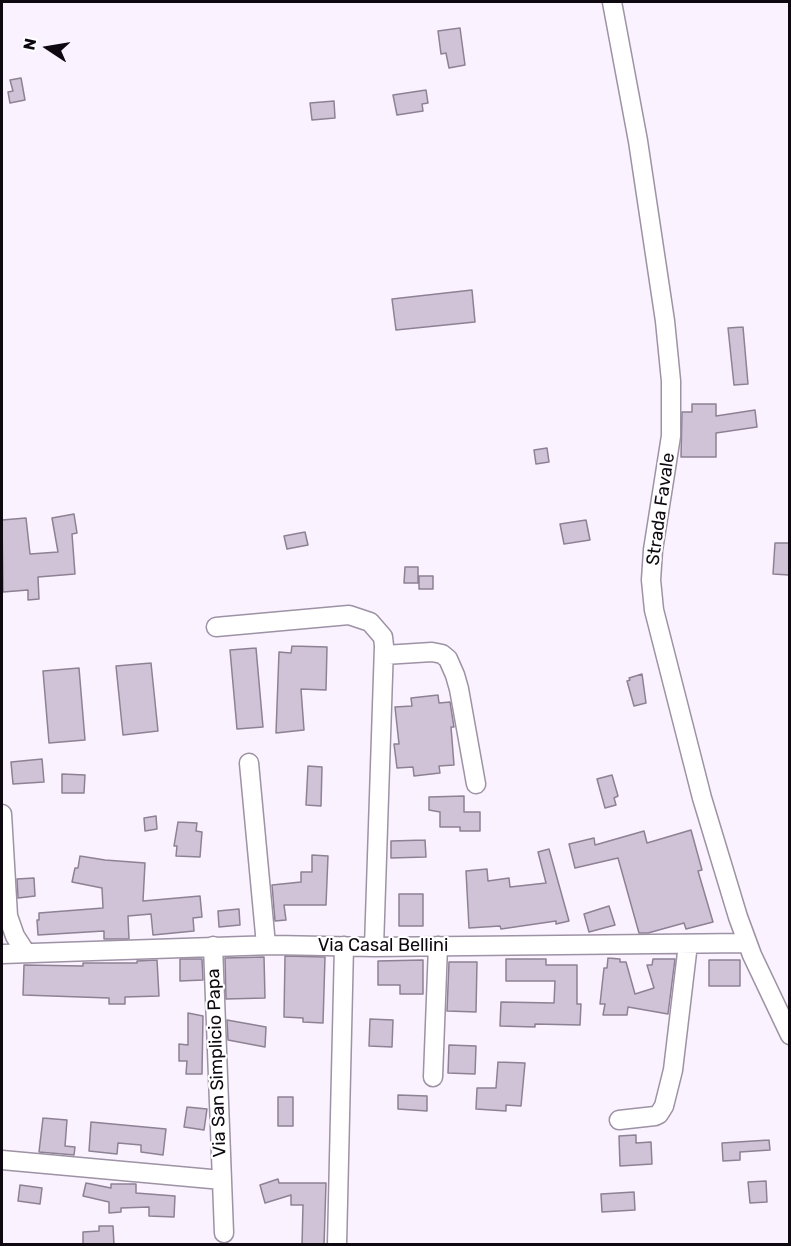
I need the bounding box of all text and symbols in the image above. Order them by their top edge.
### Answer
north arrow [18,18,78,78]
text: N [19,37,40,52]
street label: Strada Favale [642,451,680,567]
street label: Via Casal Bellini [318,935,448,957]
street label: Via San Simplicio Papa [203,968,231,1158]

